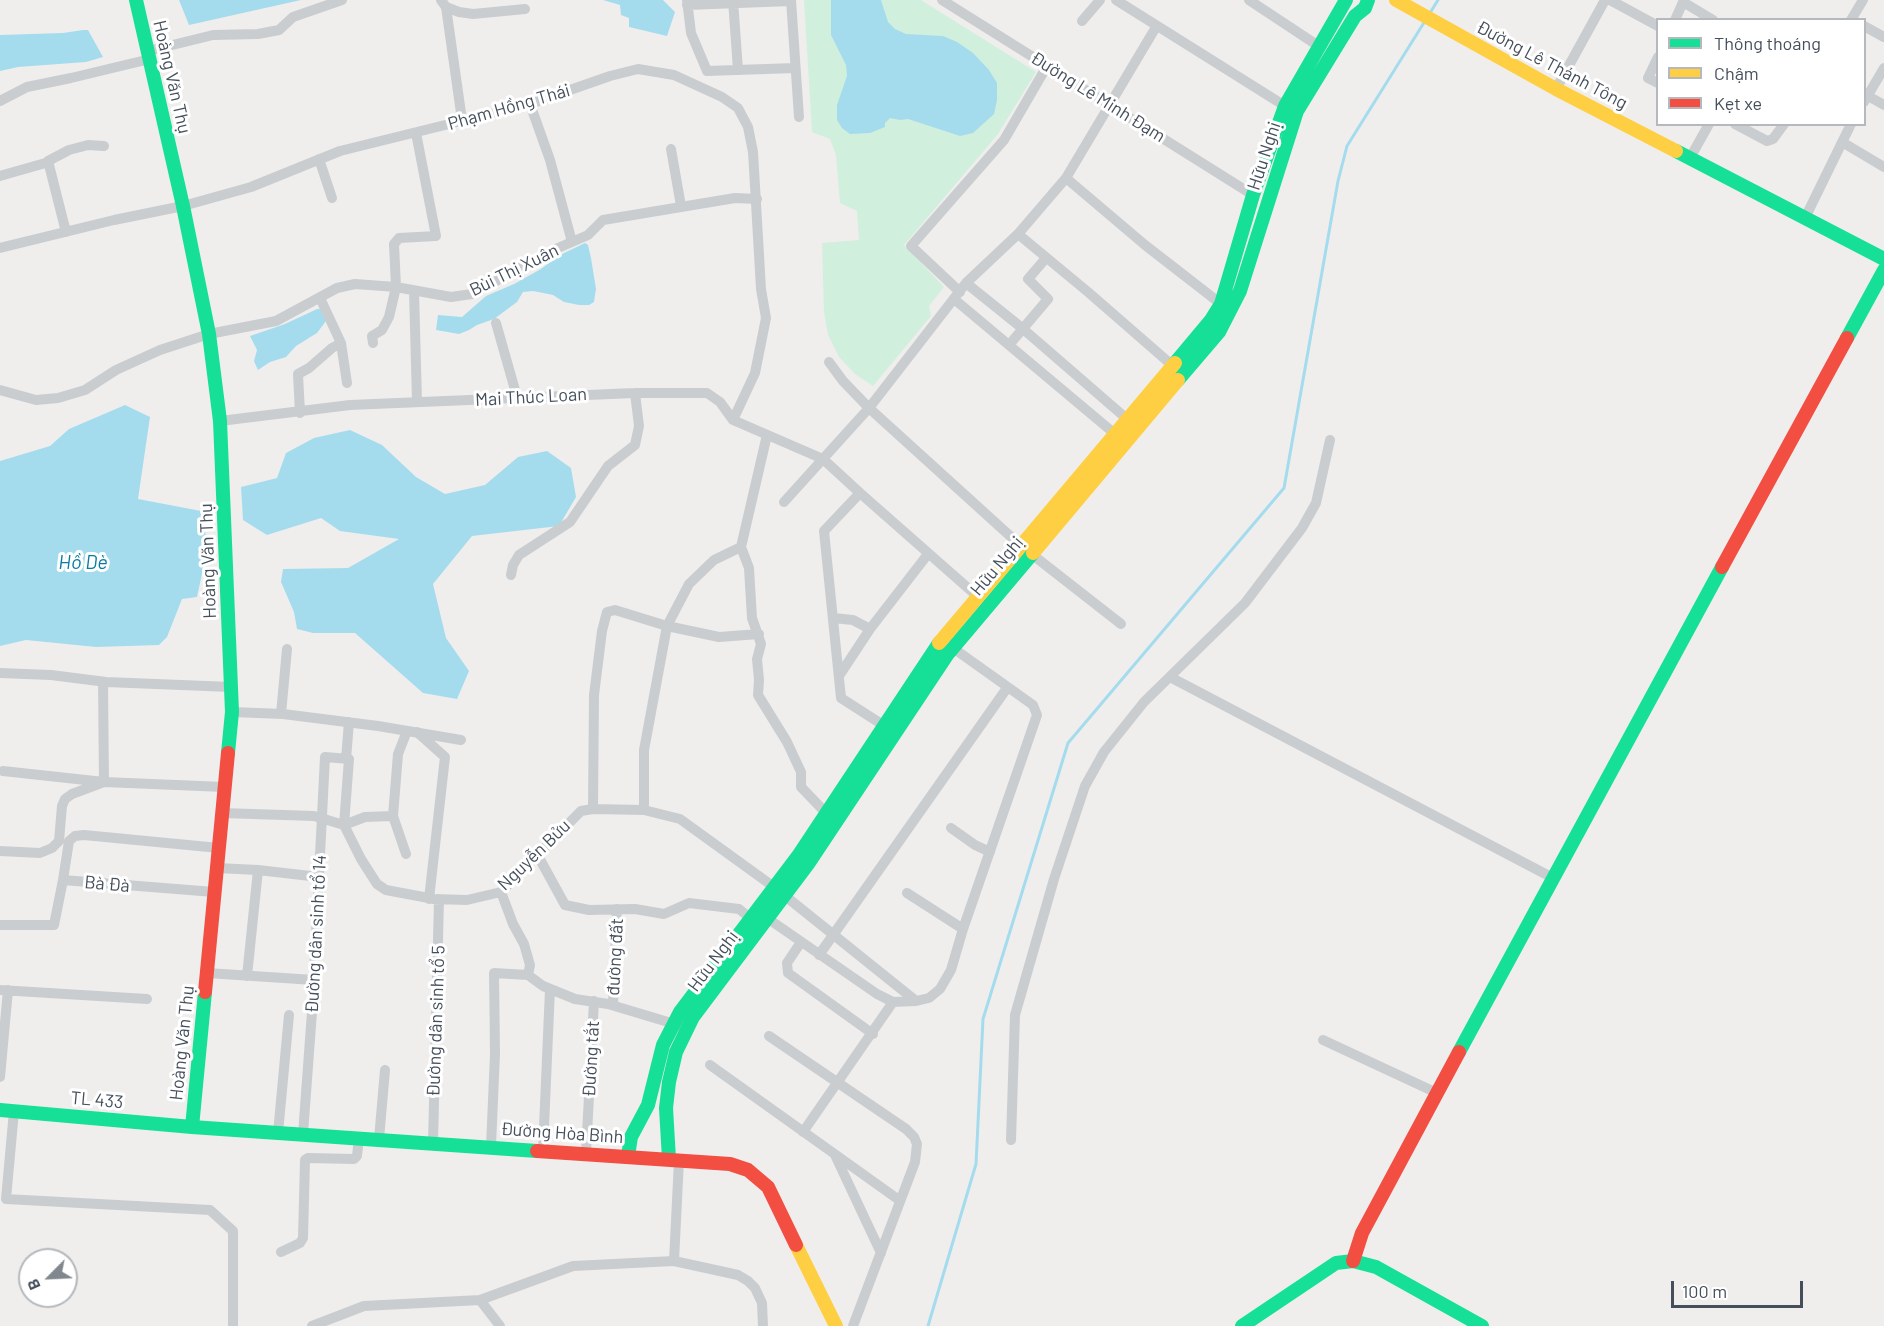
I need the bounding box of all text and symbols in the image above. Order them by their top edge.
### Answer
street label: Đường Lê Thánh Tông [1473,16,1631,114]
street label: Hoàng Văn Thụ [148,18,196,136]
legend [1656,18,1866,126]
text: Thông thoáng [1714,32,1821,54]
street label: Đường Lê Minh Đạm [1027,47,1169,147]
text: Chậm [1714,62,1759,84]
street label: Phạm Hồng Thái [445,79,573,135]
text: Kẹt xe [1714,92,1762,114]
street label: Hữu Nghị [1243,119,1285,193]
street label: Bùi Thị Xuân [466,239,562,301]
street label: Mai Thúc Loan [475,383,587,411]
street label: Hoàng Văn Thụ [195,503,221,619]
street label: Hữu Nghị [966,532,1028,600]
water label: Hồ Dè [58,550,108,574]
street label: Nguyễn Bửu [493,815,575,895]
street label: Đường dân sinh tổ 14 [301,854,331,1014]
street label: Bà Đà [83,871,131,897]
street label: đường đất [602,918,628,996]
street label: Hữu Nghị [683,926,743,996]
street label: Đường dân sinh tổ 5 [423,945,449,1097]
street label: Hoàng Văn Thụ [165,984,199,1102]
street label: Đường tắt [578,1020,604,1098]
street label: TL 433 [70,1087,124,1113]
street label: Đường Hòa Bình [500,1118,624,1148]
north arrow [18,1248,78,1308]
scale bar [1674,1269,1806,1307]
text: B [22,1276,44,1293]
text: 100 m [1682,1280,1727,1302]

